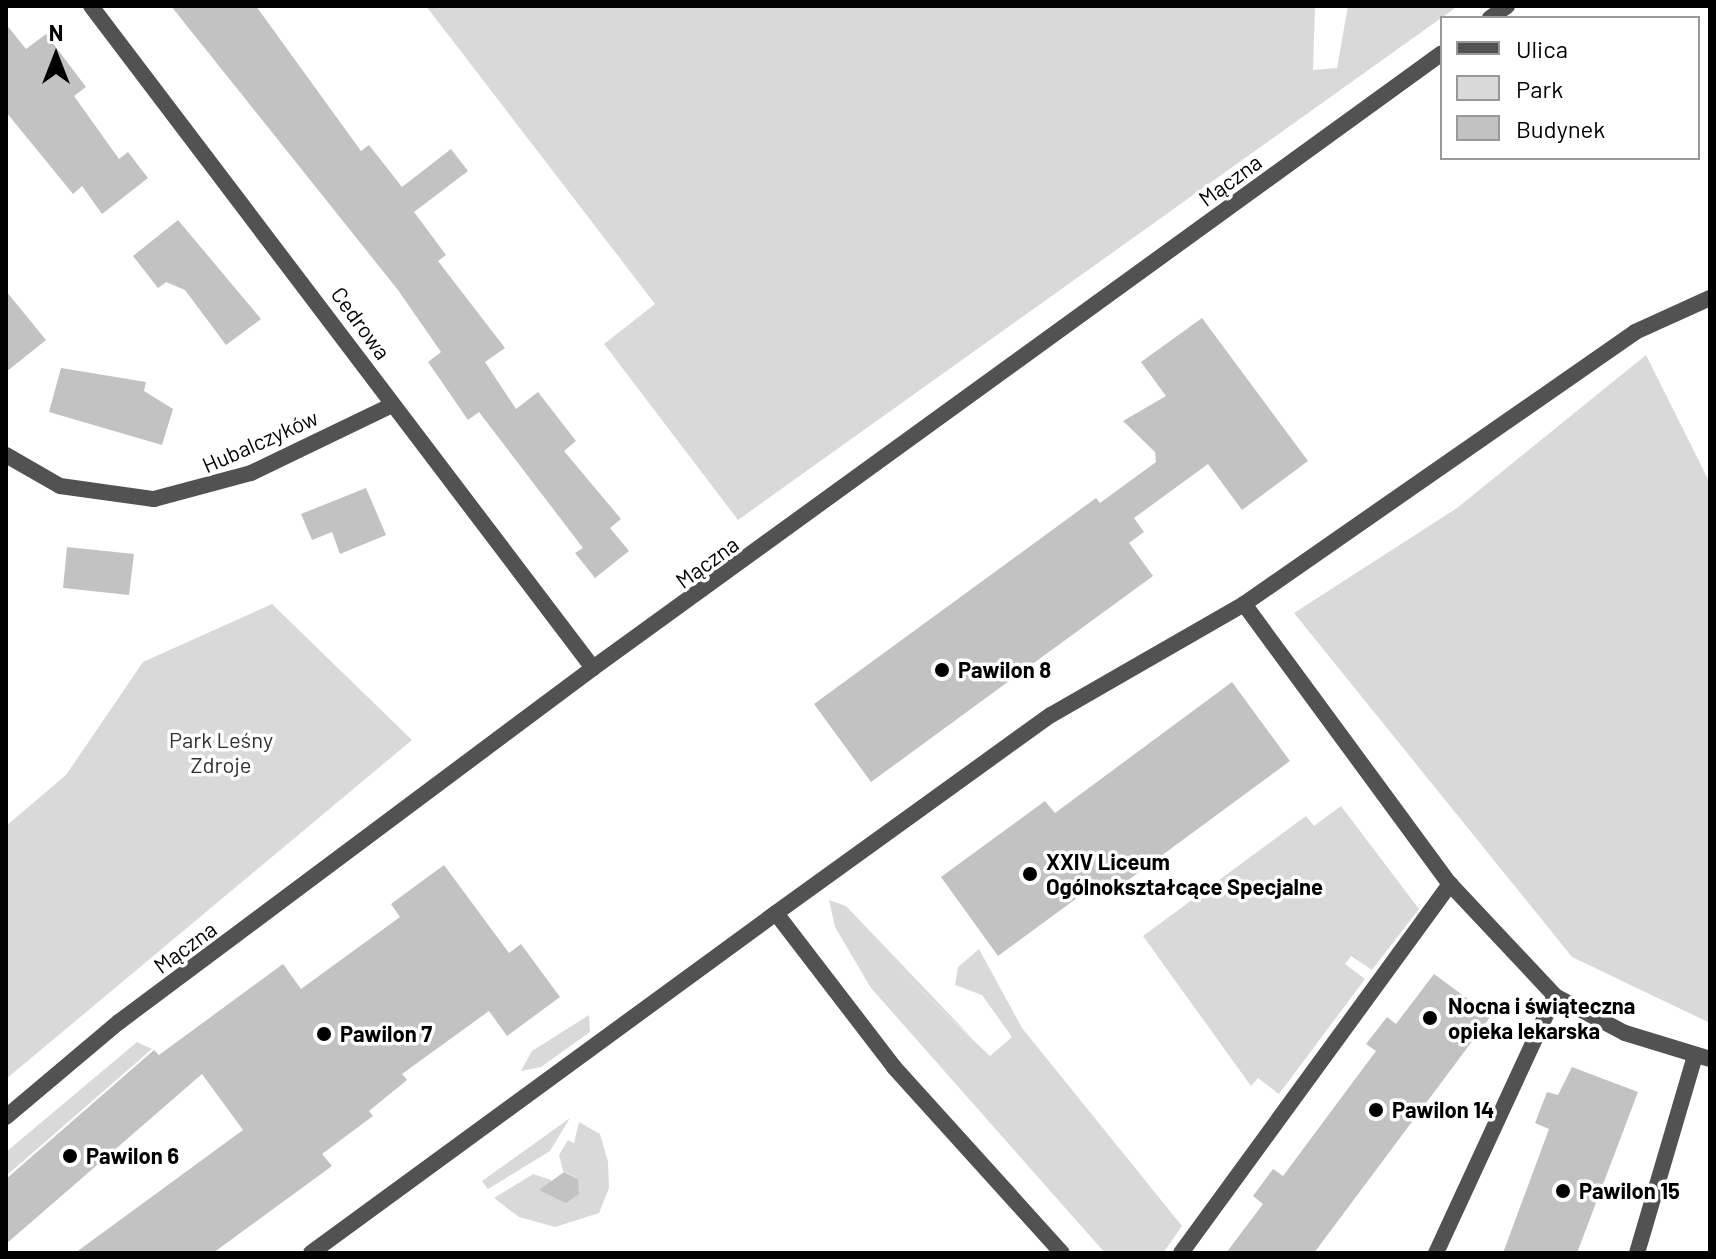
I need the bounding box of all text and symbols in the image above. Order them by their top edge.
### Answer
north arrow [16,16,96,96]
legend [1440,16,1700,160]
text: N [49,19,63,45]
text: Ulica [1516,34,1568,63]
text: Park [1516,74,1563,103]
text: Budynek [1516,114,1605,143]
street label: Mączna [1193,148,1267,212]
street label: Cedrowa [326,282,396,364]
street label: Hubalczyków [198,404,322,478]
street label: Mączna [670,530,744,594]
place label: Pawilon 8 [958,657,1051,683]
marker: Pawilon 8 [933,661,951,679]
park label: Park Leśny Zdroje [169,726,273,778]
place label: XXIV Liceum Ogólnokształcące Specjalne [1046,848,1323,900]
marker: XXIV Liceum Ogólnokształcące Specjalne [1021,865,1039,883]
street label: Mączna [148,915,222,979]
place label: Nocna i świąteczna opieka lekarska [1448,992,1635,1044]
marker: Nocna i świąteczna opieka lekarska [1419,1007,1441,1029]
place label: Pawilon 7 [340,1021,432,1047]
marker: Pawilon 7 [315,1025,333,1043]
place label: Pawilon 14 [1392,1097,1494,1123]
marker: Pawilon 14 [1367,1101,1385,1119]
place label: Pawilon 6 [86,1143,179,1169]
marker: Pawilon 6 [61,1147,79,1165]
place label: Pawilon 15 [1579,1178,1680,1204]
marker: Pawilon 15 [1554,1182,1572,1200]

